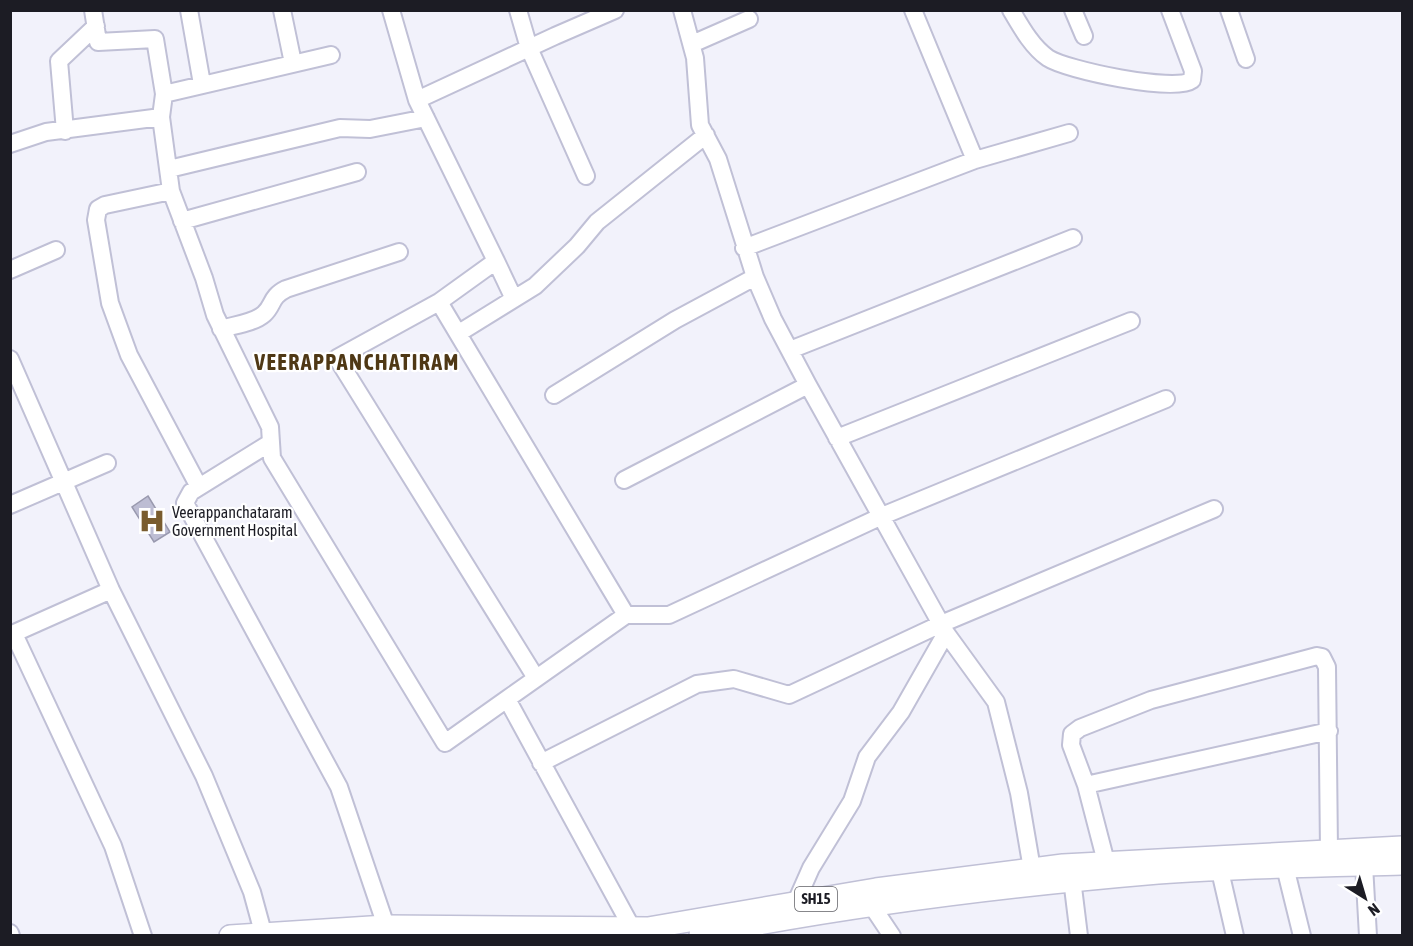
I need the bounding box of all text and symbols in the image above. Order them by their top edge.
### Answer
district label: VEERAPPANCHATIRAM [253,349,460,375]
place label: Veerappanchataram Government Hospital [172,503,298,540]
hospital icon: Veerappanchataram Government Hospital [137,506,167,536]
north arrow [1335,868,1395,928]
road number: SH15 [795,887,837,911]
text: N [1365,900,1383,920]

